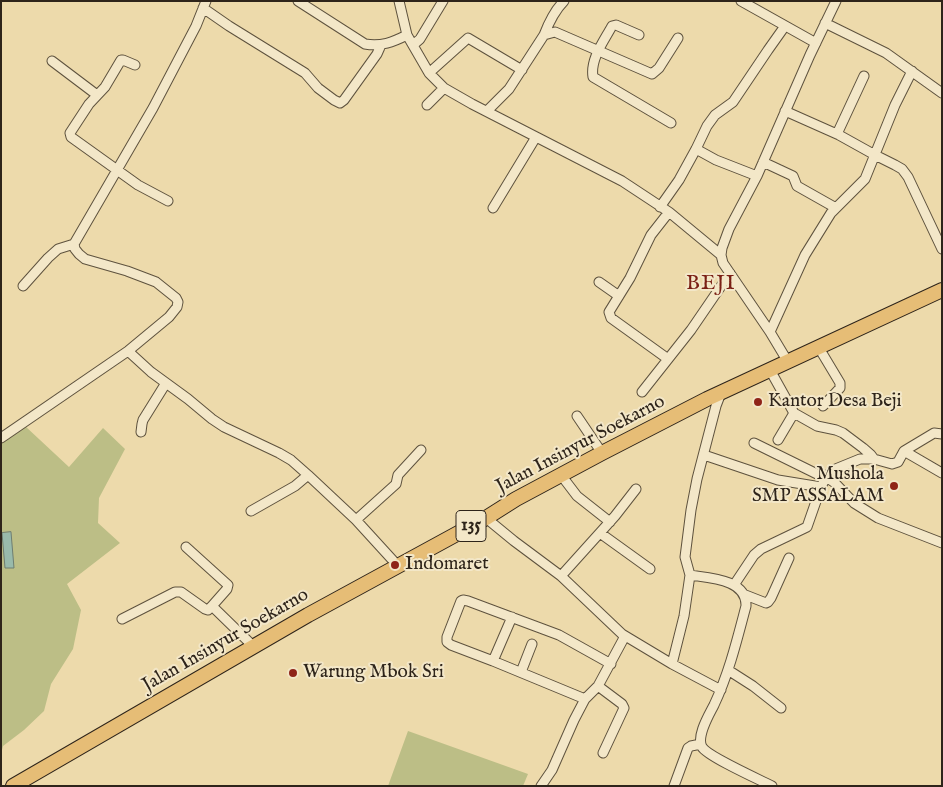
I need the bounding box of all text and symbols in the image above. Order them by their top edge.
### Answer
district label: BEJI [686,272,736,298]
street label: Jalan Insinyur Soekarno [493,391,669,499]
place label: Kantor Desa Beji [768,391,902,413]
marker: Kantor Desa Beji [752,396,764,408]
place label: Mushola SMP ASSALAM [752,464,884,508]
marker: Mushola SMP ASSALAM [888,480,900,492]
road number: 135 [456,511,486,542]
place label: Indomaret [405,554,489,576]
marker: Indomaret [389,559,401,571]
street label: Jalan Insinyur Soekarno [139,584,313,698]
place label: Warung Mbok Sri [303,662,444,684]
marker: Warung Mbok Sri [287,667,299,679]

